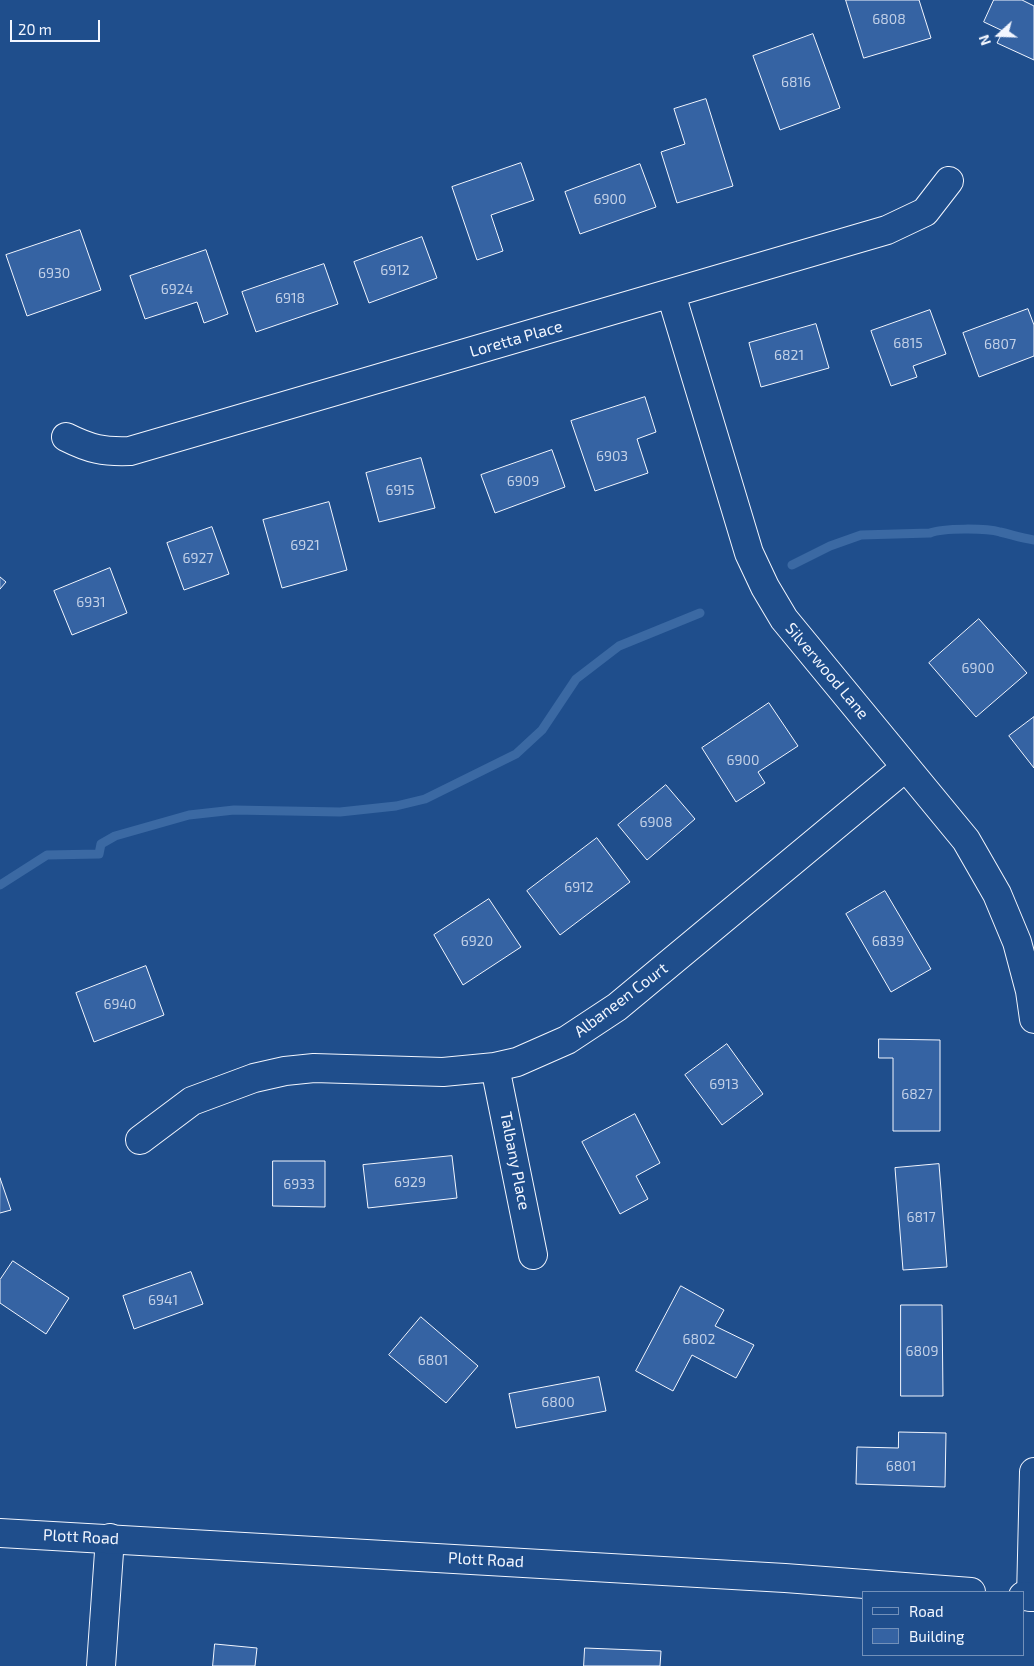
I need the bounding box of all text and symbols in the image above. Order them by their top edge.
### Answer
scale bar [12,10,102,42]
north arrow [974,10,1024,60]
house number: 6808 [872,11,906,27]
text: 20 m [18,20,52,38]
text: N [975,33,994,48]
house number: 6816 [781,74,811,90]
house number: 6900 [594,191,626,207]
house number: 6912 [380,262,410,278]
house number: 6930 [38,265,70,281]
house number: 6924 [161,281,193,297]
house number: 6918 [275,290,305,306]
street label: Loretta Place [467,317,565,361]
house number: 6815 [893,335,923,351]
house number: 6807 [984,336,1016,352]
house number: 6821 [774,347,804,363]
house number: 6903 [596,448,628,464]
house number: 6909 [507,473,539,489]
house number: 6915 [385,482,415,498]
house number: 6921 [290,537,320,553]
house number: 6927 [182,550,214,566]
house number: 6931 [76,594,106,610]
street label: Silverwood Lane [781,619,873,723]
house number: 6900 [962,660,994,676]
house number: 6900 [727,752,759,768]
house number: 6908 [640,814,672,830]
house number: 6912 [564,879,594,895]
house number: 6920 [461,933,493,949]
house number: 6839 [872,933,904,949]
street label: Albaneen Court [571,959,671,1041]
house number: 6940 [103,996,137,1012]
house number: 6913 [709,1076,739,1092]
house number: 6827 [901,1086,933,1102]
street label: Talbany Place [496,1110,534,1212]
house number: 6929 [394,1174,426,1190]
house number: 6933 [283,1176,315,1192]
house number: 6817 [906,1209,936,1225]
house number: 6941 [148,1292,178,1308]
house number: 6802 [683,1331,715,1347]
house number: 6809 [906,1343,938,1359]
house number: 6801 [418,1352,448,1368]
house number: 6800 [541,1394,575,1410]
house number: 6801 [886,1458,916,1474]
street label: Plott Road [43,1525,119,1549]
street label: Plott Road [448,1548,524,1572]
legend [862,1591,1024,1656]
text: Road [909,1602,944,1620]
text: Building [909,1627,964,1645]

